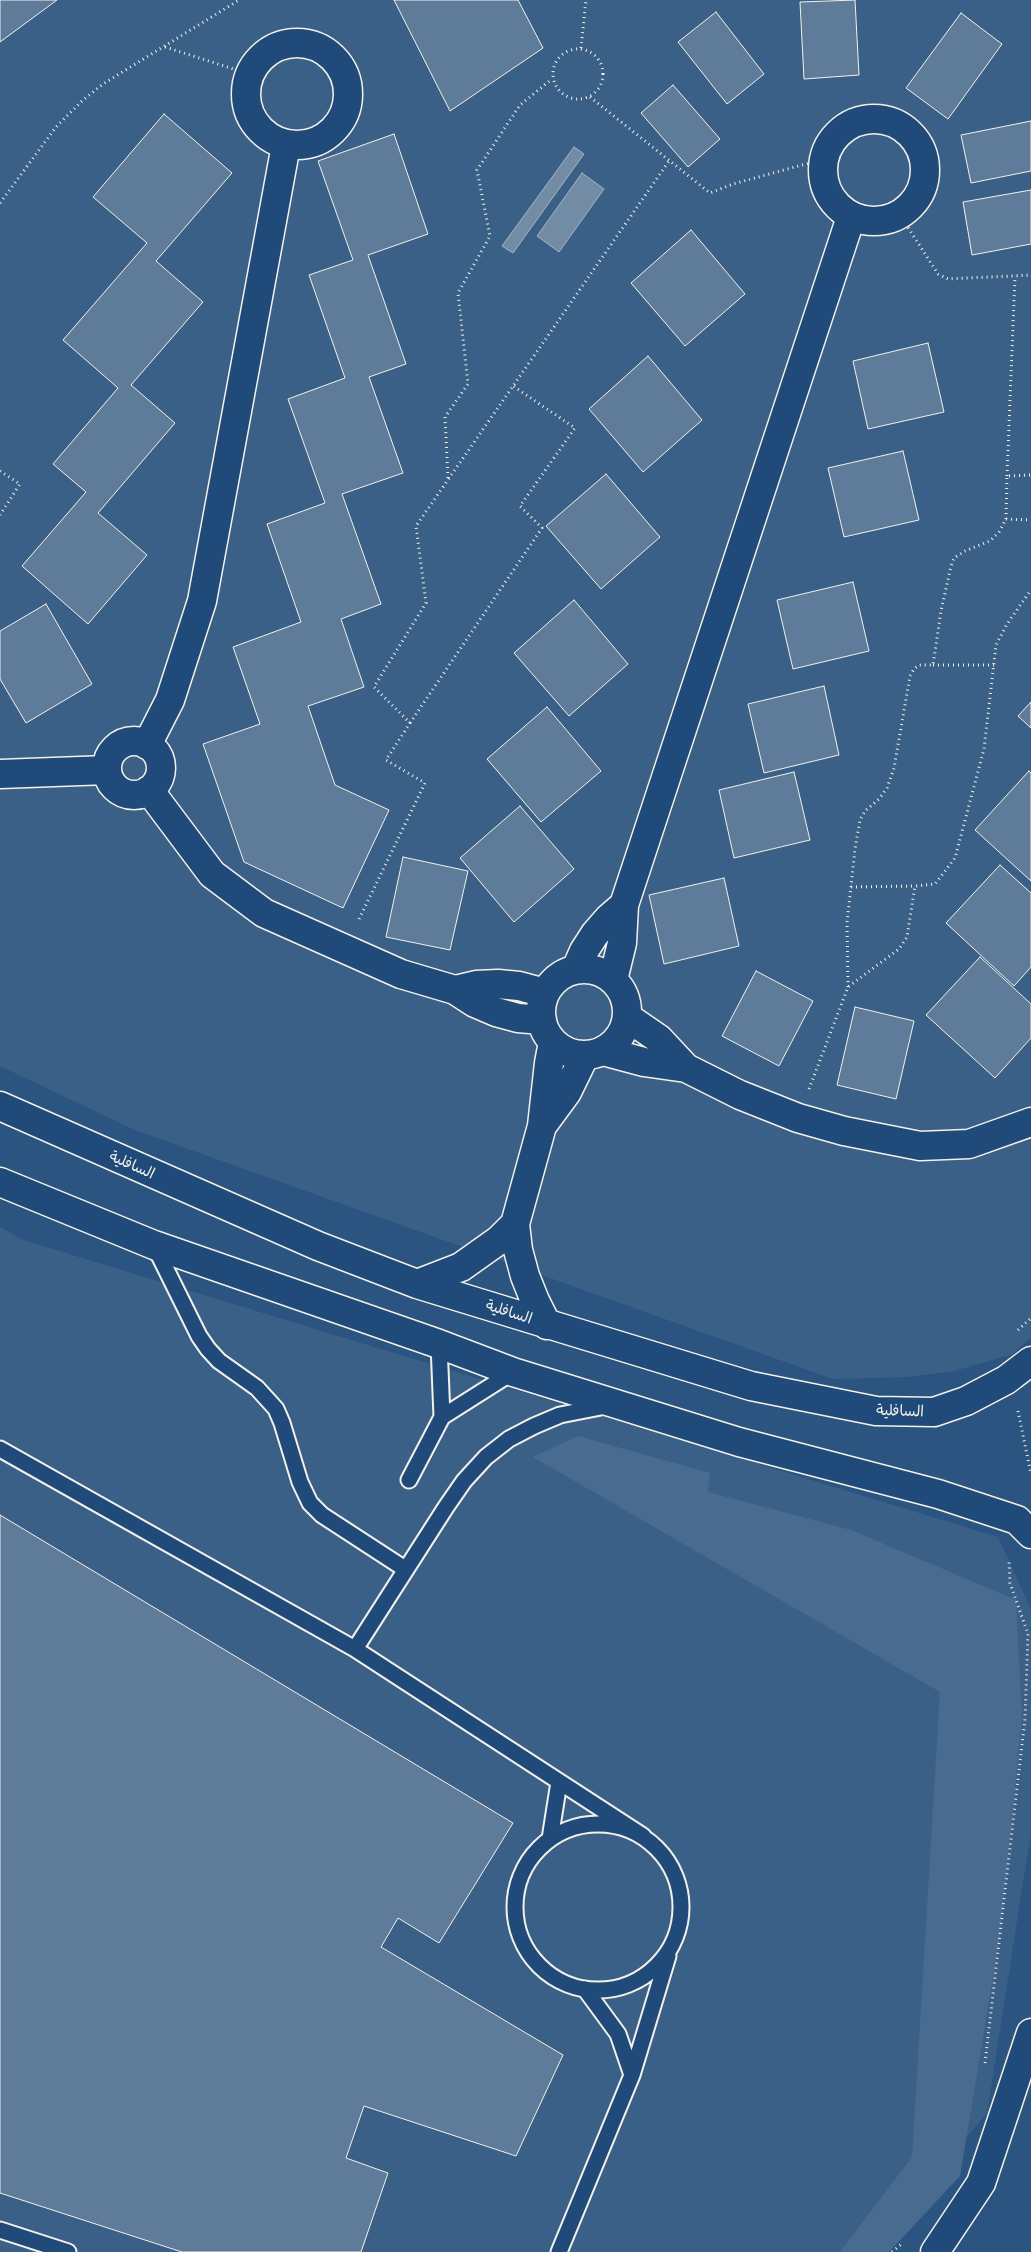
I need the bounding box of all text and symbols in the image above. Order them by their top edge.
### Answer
street label: السافلية [106,1147,158,1183]
street label: السافلية [483,1296,535,1328]
street label: السافلية [876,1401,924,1421]

